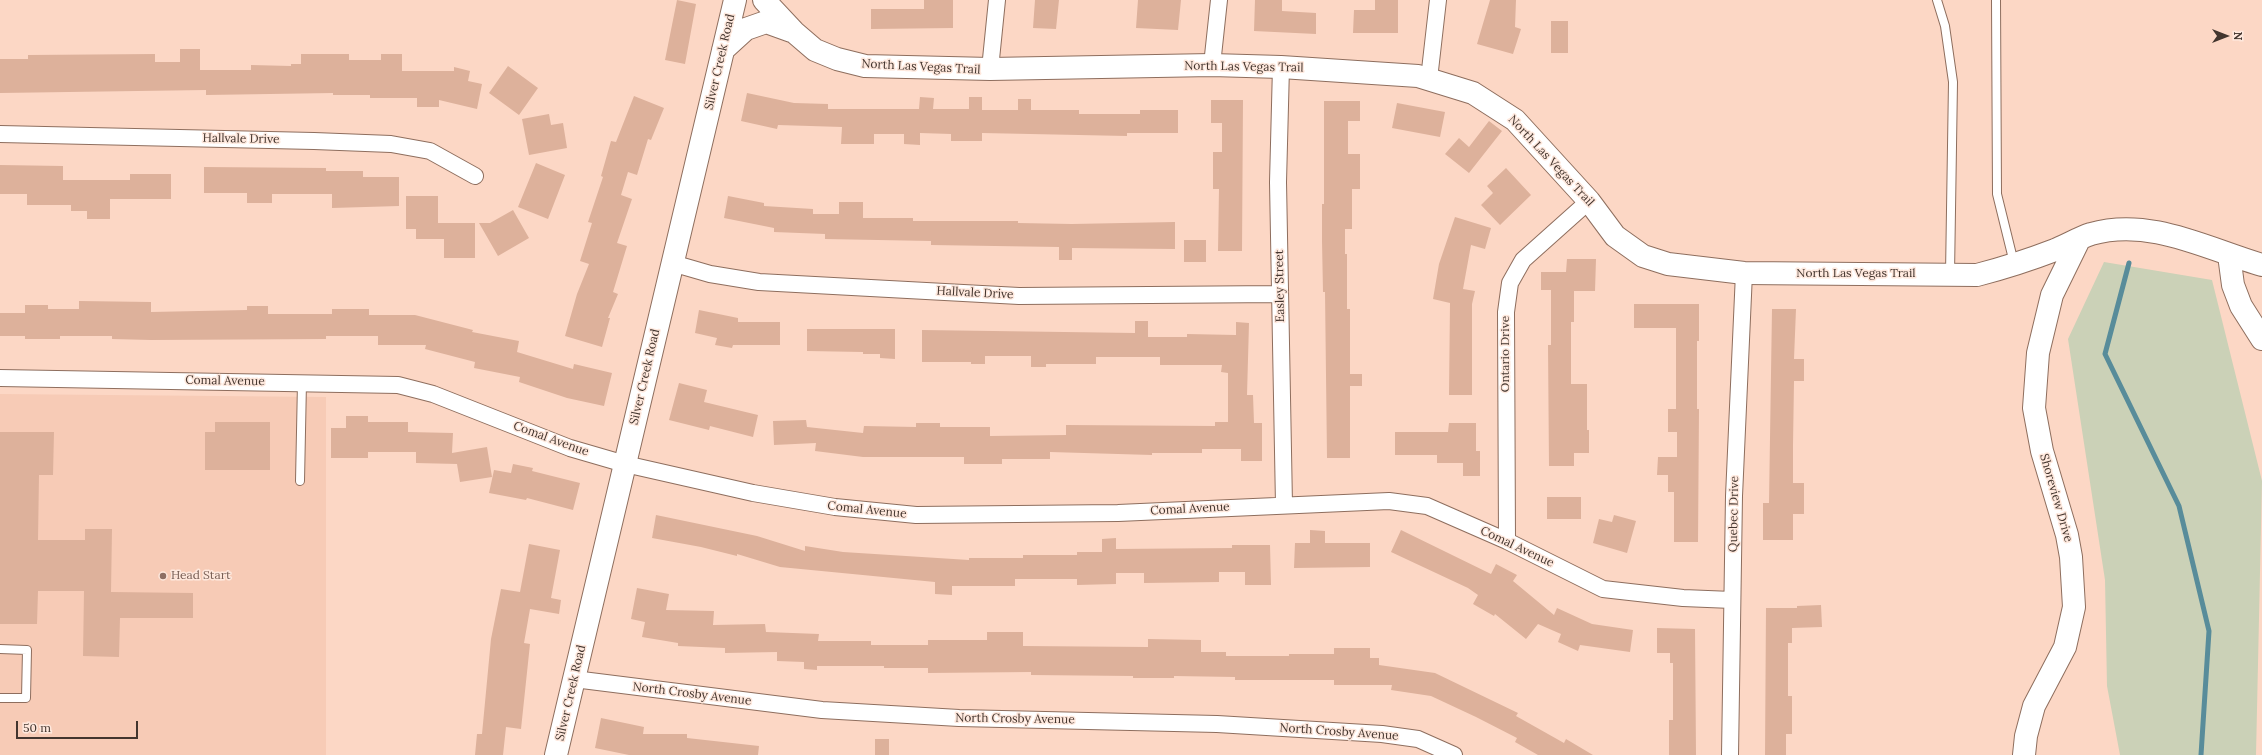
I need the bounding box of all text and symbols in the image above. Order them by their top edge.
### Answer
street label: Silver Creek Road [702,13,738,111]
north arrow [2206,16,2246,56]
text: N [2231,32,2245,40]
street label: North Las Vegas Trail [861,57,981,77]
street label: North Las Vegas Trail [1184,59,1304,75]
street label: North Las Vegas Trail [1505,112,1597,210]
street label: Hallvale Drive [202,131,280,147]
street label: Easley Street [1272,250,1288,322]
street label: North Las Vegas Trail [1796,267,1916,281]
street label: Hallvale Drive [936,284,1014,302]
street label: Ontario Drive [1499,316,1513,392]
street label: Silver Creek Road [627,328,663,426]
street label: Comal Avenue [185,373,265,389]
street label: Comal Avenue [511,419,591,459]
street label: Shoreview Drive [2037,452,2075,544]
street label: Quebec Drive [1726,476,1742,552]
street label: Comal Avenue [827,499,907,521]
street label: Comal Avenue [1150,500,1230,518]
street label: Comal Avenue [1478,524,1556,570]
place label: Head Start [171,569,231,583]
marker: Head Start [158,571,168,581]
street label: Silver Creek Road [553,644,589,742]
street label: North Crosby Avenue [632,680,752,708]
street label: North Crosby Avenue [955,711,1075,727]
scale bar [18,713,140,739]
text: 50 m [23,720,51,735]
street label: North Crosby Avenue [1279,721,1399,743]

